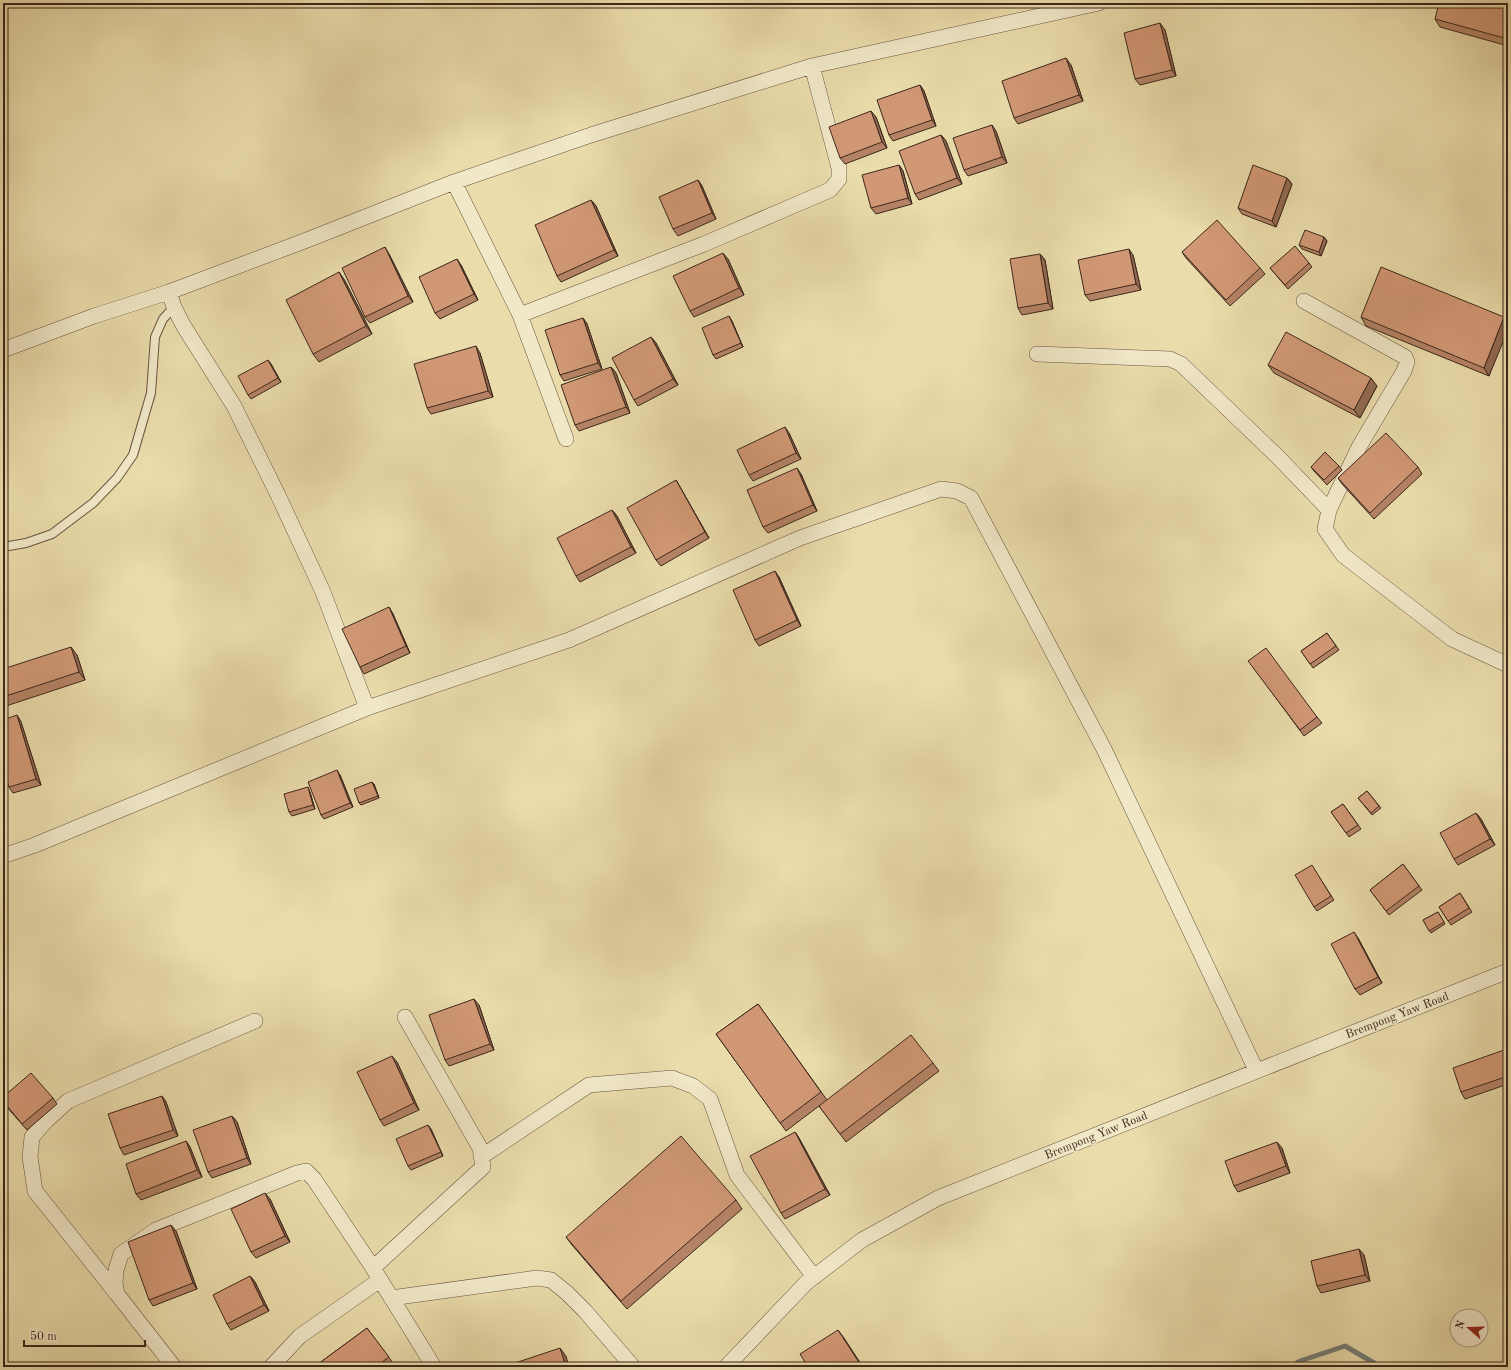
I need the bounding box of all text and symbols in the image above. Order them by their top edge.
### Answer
street label: Brempong Yaw Road [1344,991,1451,1041]
street label: Brempong Yaw Road [1043,1110,1150,1162]
north arrow [1449,1308,1489,1348]
text: N [1454,1319,1468,1331]
scale bar [24,1322,145,1348]
text: 50 m [30,1330,57,1343]

